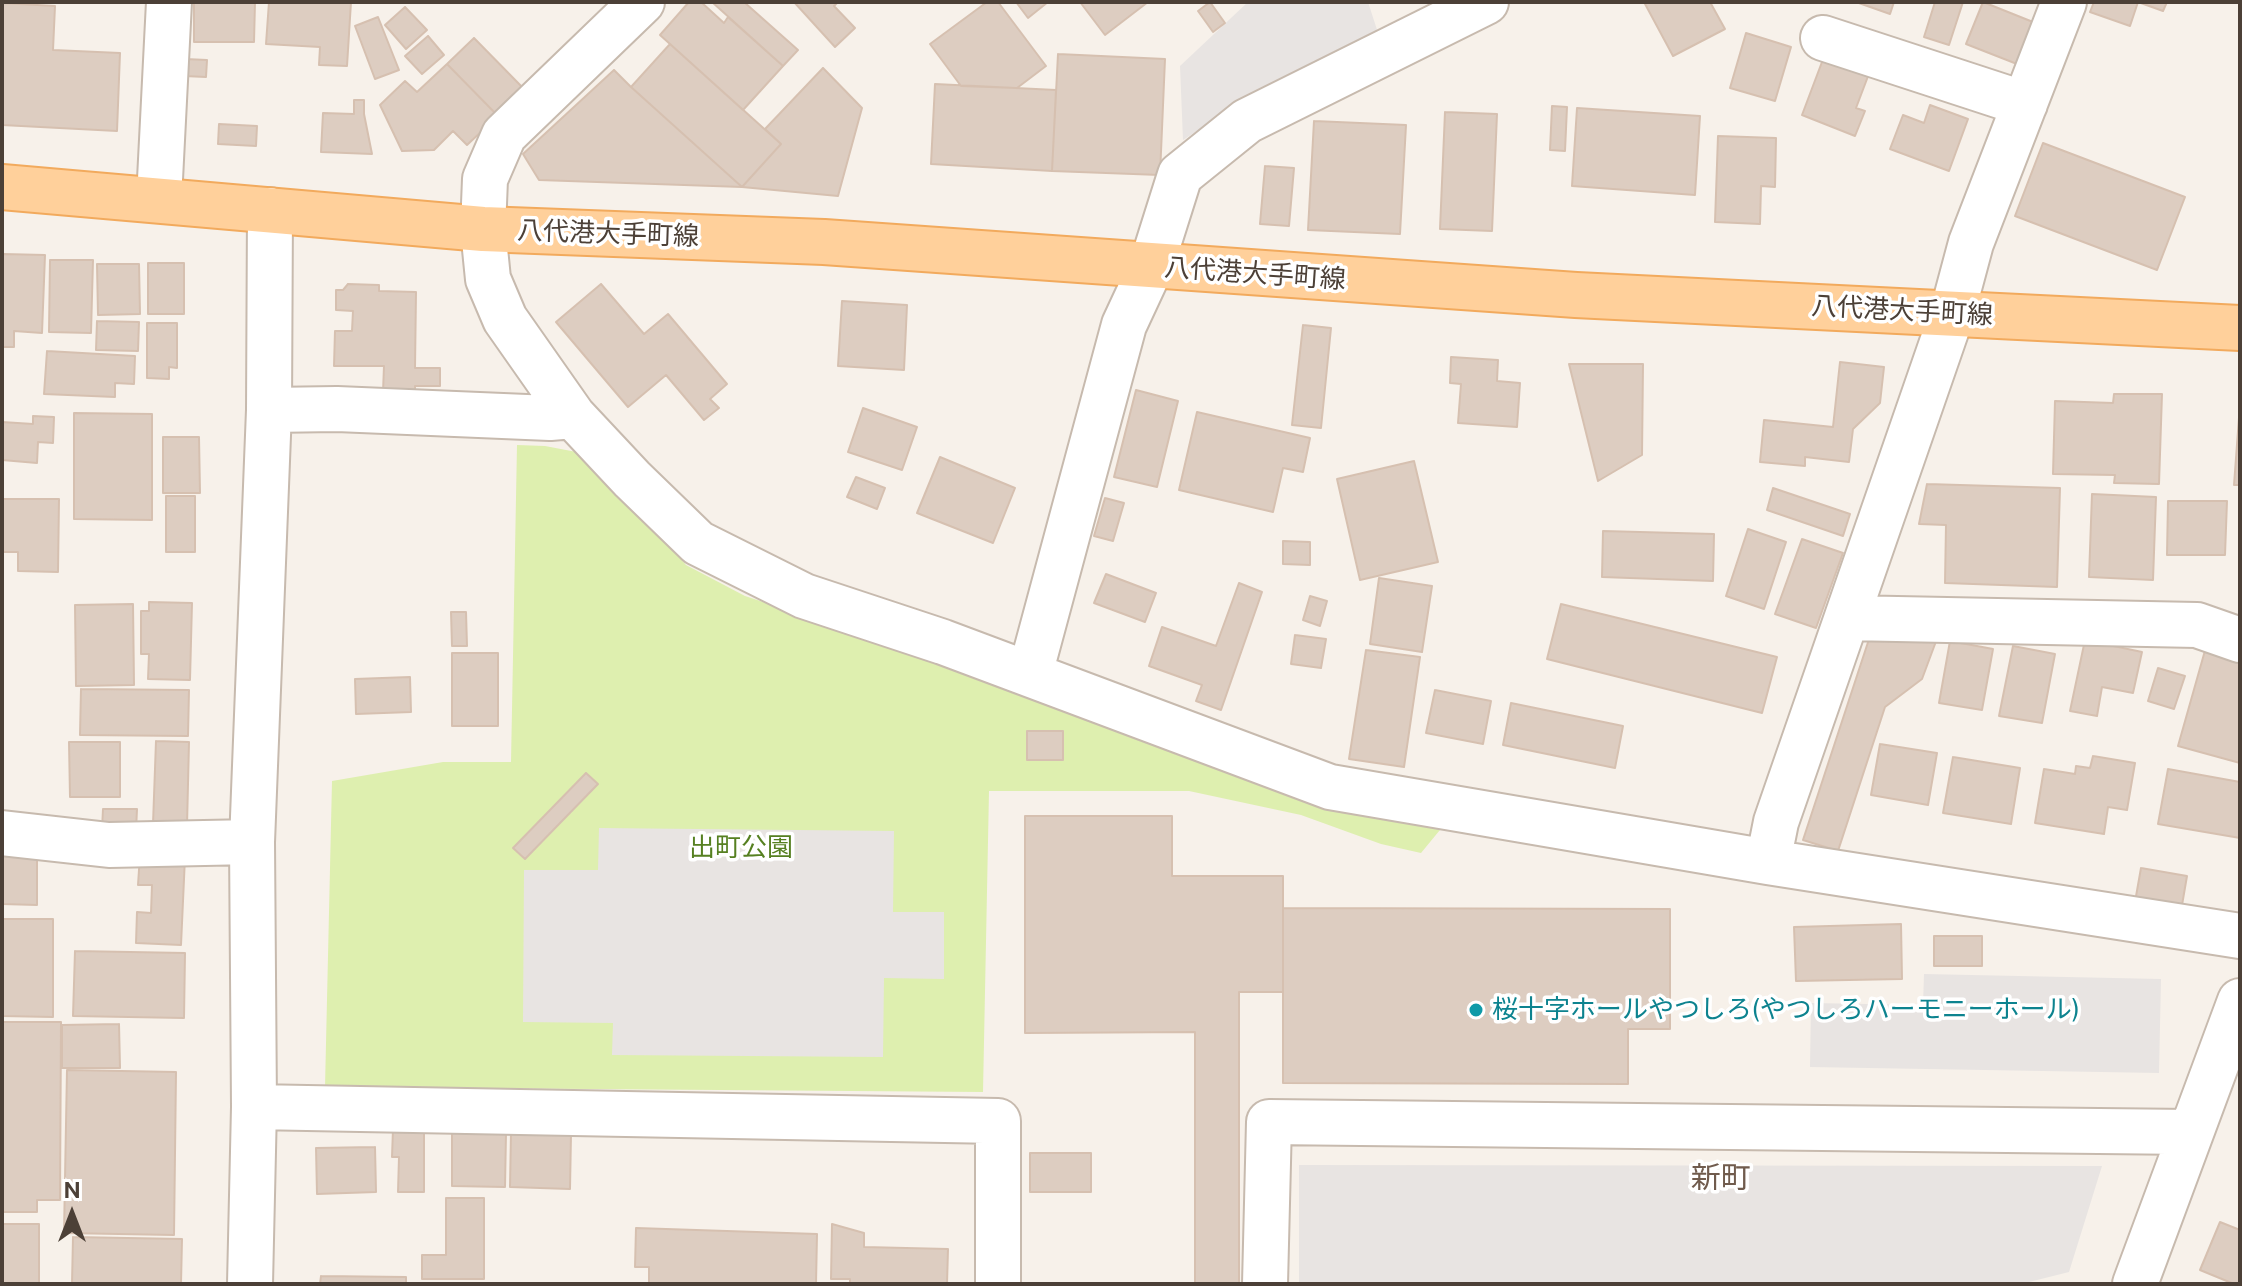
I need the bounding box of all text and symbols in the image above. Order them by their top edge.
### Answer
street label: 八代港大手町線 [517,215,699,253]
street label: 八代港大手町線 [1163,252,1347,296]
street label: 八代港大手町線 [1810,291,1994,331]
park label: 出町公園 [689,832,793,864]
place label: 桜十字ホールやつしろ(やつしろハーモニーホール) [1492,994,2080,1026]
marker: 桜十字ホールやつしろ(やつしろハーモニーホール) [1467,1001,1485,1019]
district label: 新町 [1691,1161,1751,1197]
north arrow [32,1174,112,1254]
text: N [63,1177,81,1203]

